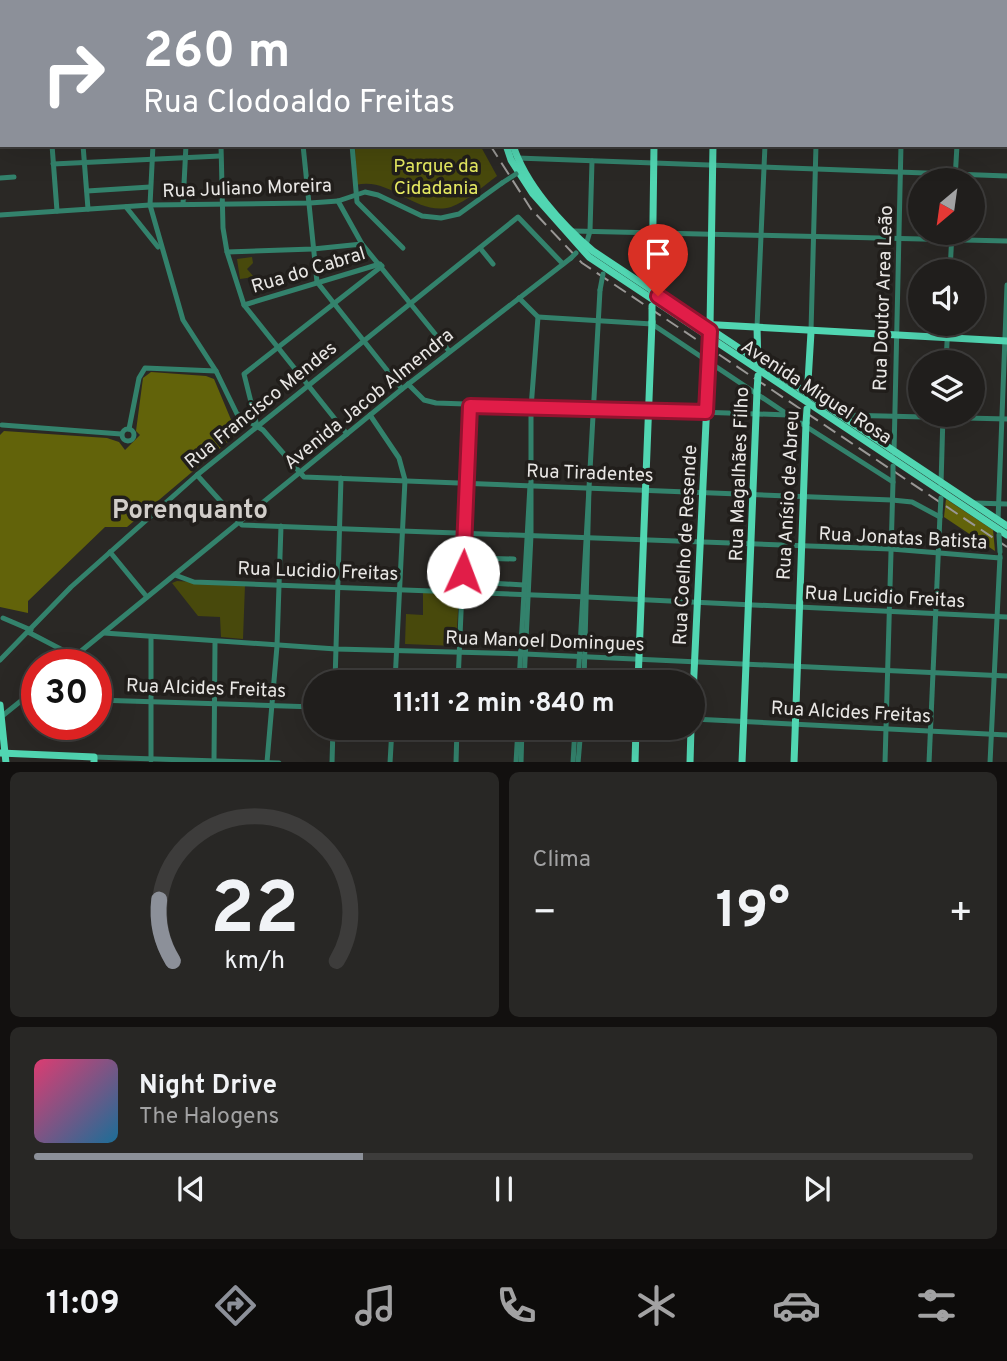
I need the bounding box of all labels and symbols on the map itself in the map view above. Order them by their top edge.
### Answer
park label: Parque da Cidadania [393,155,479,201]
north arrow [908,168,985,245]
street label: Rua Juliano Moreira [162,174,332,204]
street label: Rua Doutor Area Leão [869,205,899,391]
pin [628,224,688,296]
street label: Rua do Cabral [249,242,369,300]
street label: Avenida Jacob Almendra [280,324,459,475]
street label: Avenida Miguel Rosa [736,335,896,450]
street label: Rua Francisco Mendes [180,337,342,474]
street label: Rua Magalhães Filho [725,386,755,562]
street label: Rua Anísio de Abreu [773,410,805,581]
street label: Rua Coelho de Resende [669,444,703,646]
street label: Rua Tiradentes [526,460,654,488]
district label: Porenquanto [112,495,268,528]
street label: Rua Jonatas Batista [818,523,988,555]
position arrow [426,535,500,609]
street label: Rua Lucidio Freitas [237,557,399,587]
street label: Rua Lucidio Freitas [804,582,966,614]
street label: Rua Manoel Domingues [445,627,645,657]
speed limit sign: 30 [21,649,112,740]
street label: Rua Alcides Freitas [125,674,286,704]
street label: Rua Alcides Freitas [770,697,932,729]

